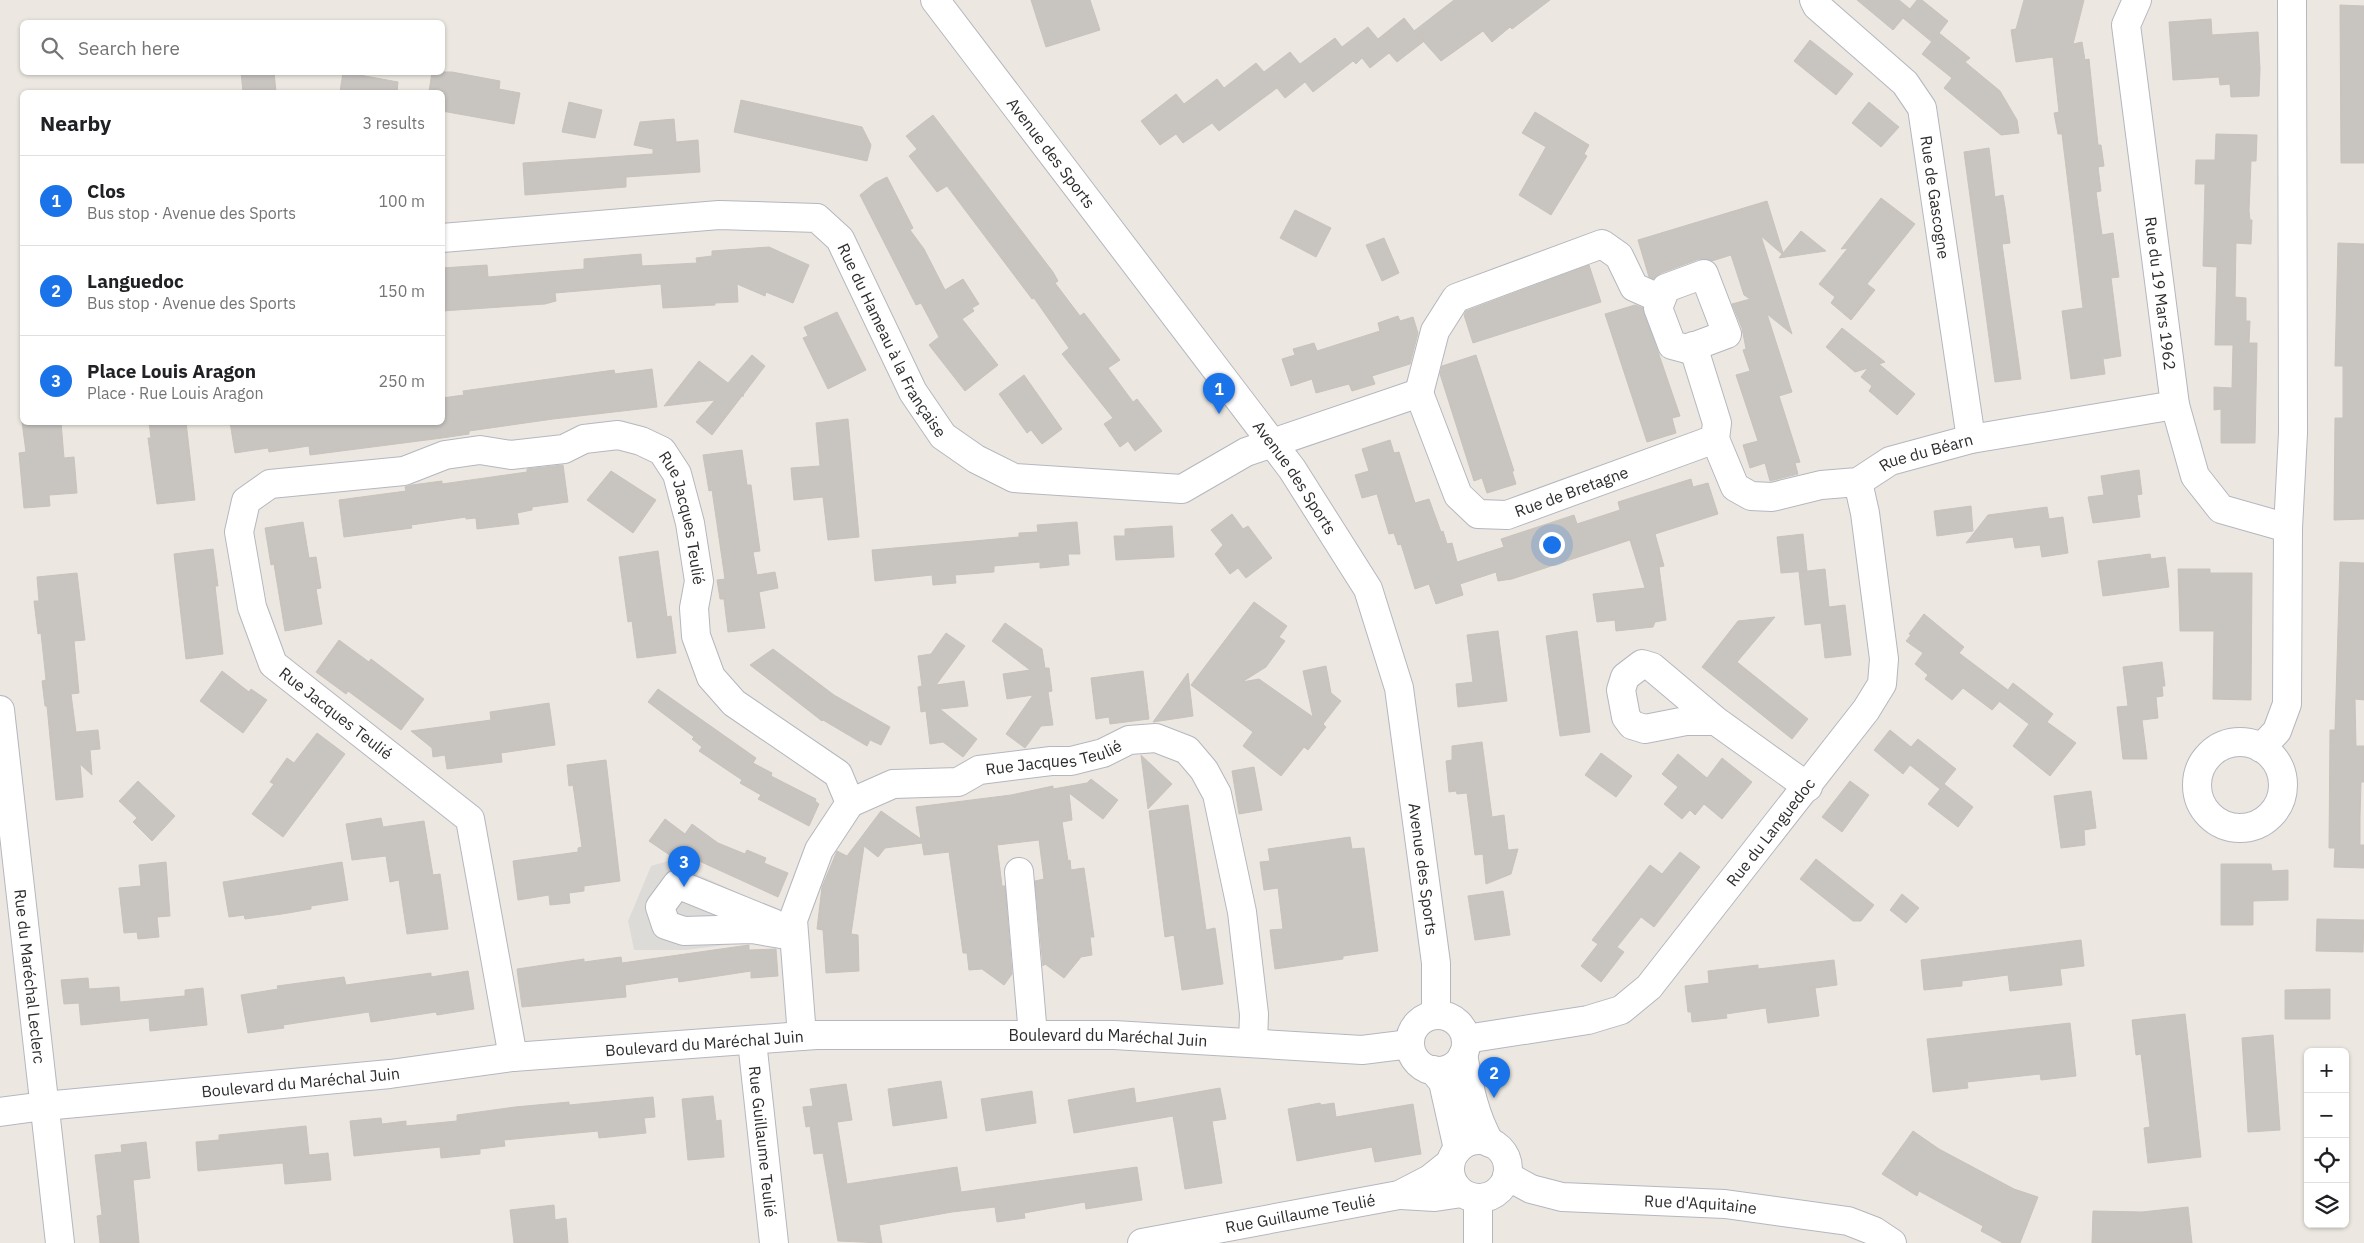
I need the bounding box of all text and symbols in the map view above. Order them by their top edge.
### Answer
search box [20,20,445,75]
icon: search [38,34,66,62]
text: Search here [78,36,180,60]
street label: Avenue des Sports [1003,93,1100,212]
text: Nearby [40,109,111,137]
text: 3 results [362,113,425,133]
street label: Rue de Gascogne [1916,134,1954,260]
text: Clos [87,179,125,203]
text: 1 [51,191,61,211]
text: 100 m [378,191,425,211]
text: Bus stop · Avenue des Sports [87,203,296,223]
street label: Rue du 19 Mars 1962 [2141,216,2180,371]
street label: Rue du Hameau à la Française [833,240,951,441]
text: Languedoc [87,269,184,293]
text: 2 [51,281,61,301]
text: 150 m [378,281,425,301]
text: Bus stop · Avenue des Sports [87,293,296,313]
text: Place Louis Aragon [87,359,256,383]
text: 3 [51,371,61,391]
text: 250 m [378,371,425,391]
pin: 1 [1203,373,1235,414]
text: Place · Rue Louis Aragon [87,383,263,403]
street label: Avenue des Sports [1249,417,1341,538]
street label: Rue du Béarn [1875,429,1975,476]
street label: Rue Jacques Teulié [655,447,709,586]
street label: Rue de Bretagne [1512,462,1631,521]
your location [1539,532,1565,558]
street label: Rue Jacques Teulié [275,663,397,764]
street label: Rue Jacques Teulié [984,735,1125,779]
street label: Rue du Languedoc [1722,774,1819,890]
street label: Avenue des Sports [1405,802,1442,937]
pin: 3 [668,846,700,887]
street label: Rue du Maréchal Leclerc [10,888,50,1065]
street label: Boulevard du Maréchal Juin [1009,1025,1208,1051]
street label: Boulevard du Maréchal Juin [604,1026,804,1060]
map controls [2304,1048,2349,1228]
button: + [2304,1048,2349,1093]
pin: 2 [1478,1057,1510,1098]
street label: Boulevard du Maréchal Juin [200,1063,401,1101]
street label: Rue Guillaume Teulié [745,1065,781,1218]
button: − [2304,1093,2349,1138]
button: locate [2304,1138,2349,1183]
button: layers [2304,1183,2349,1228]
street label: Rue Guillaume Teulié [1224,1190,1377,1237]
street label: Rue d'Aquitaine [1644,1191,1758,1218]

